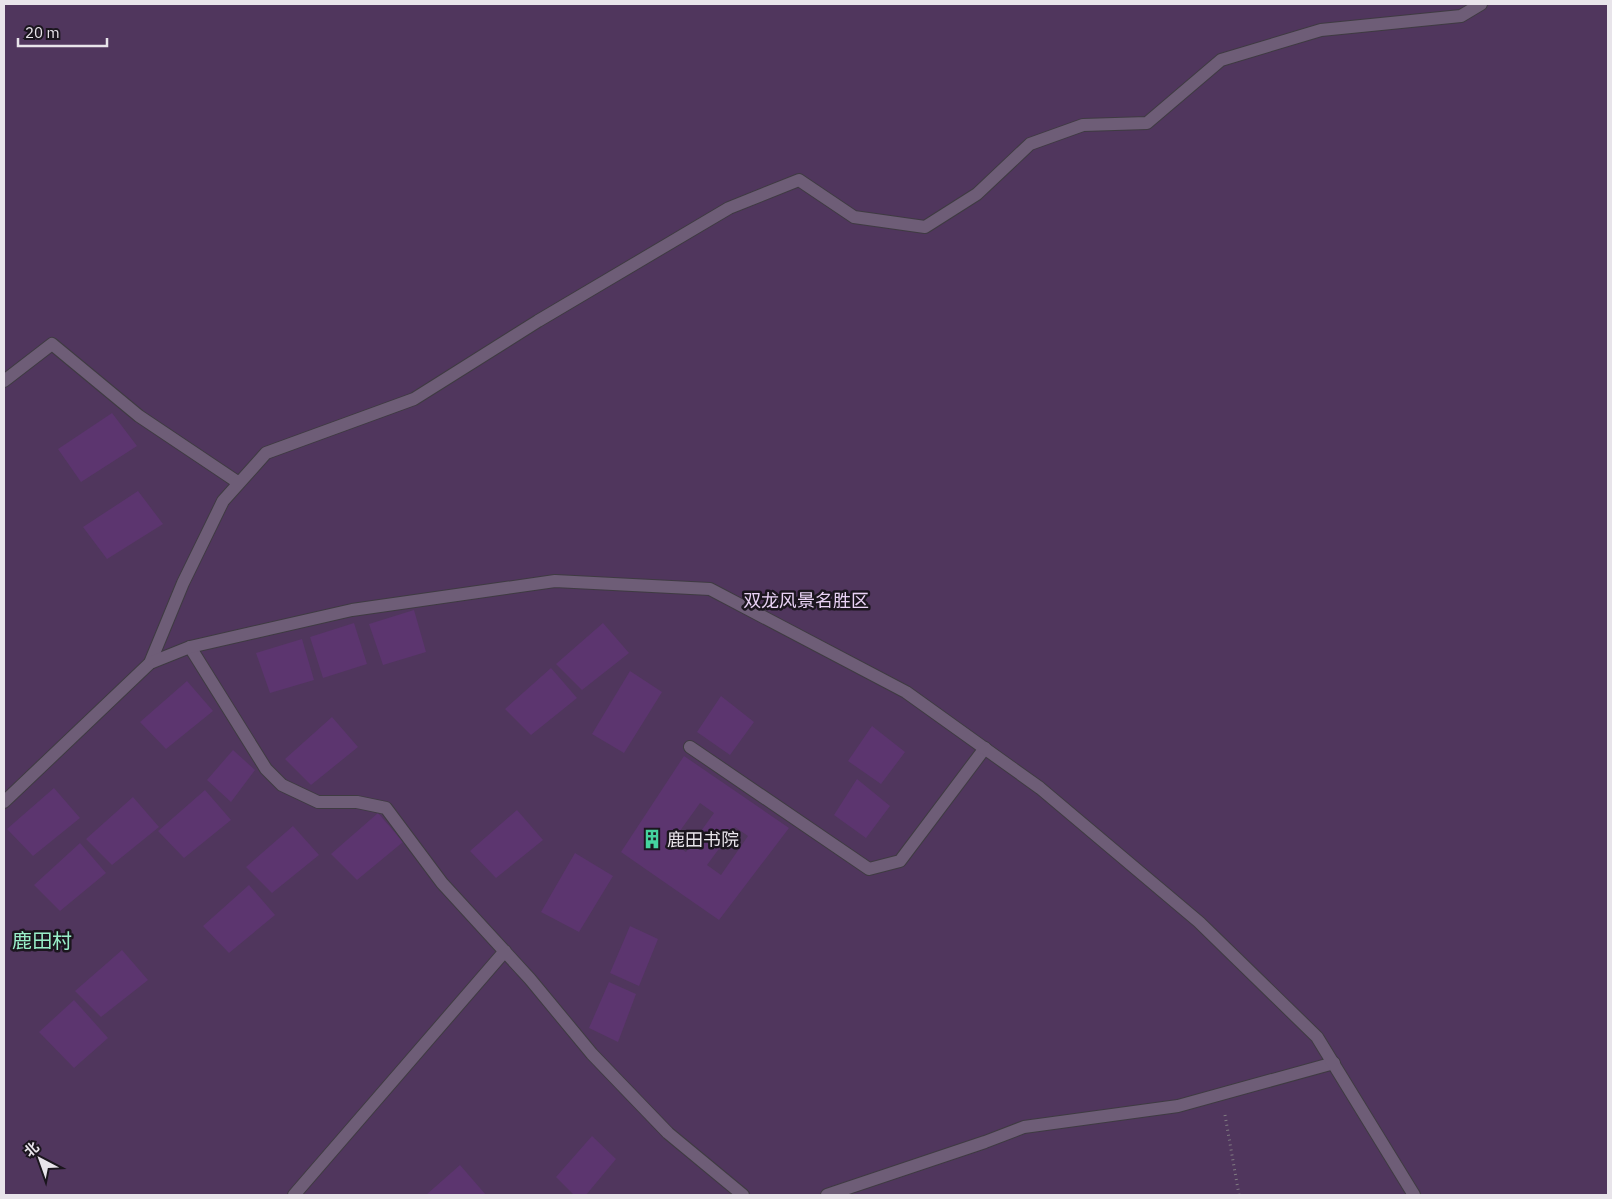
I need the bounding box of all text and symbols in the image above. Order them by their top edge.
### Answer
scale bar [18,15,106,47]
text: 20 m [25,23,60,42]
park label: 双龙风景名胜区 [743,589,869,612]
building icon: 鹿田书院 [641,828,663,850]
place label: 鹿田书院 [667,828,739,851]
district label: 鹿田村 [12,927,72,954]
north arrow [15,1134,65,1184]
text: 北 [20,1138,43,1161]

